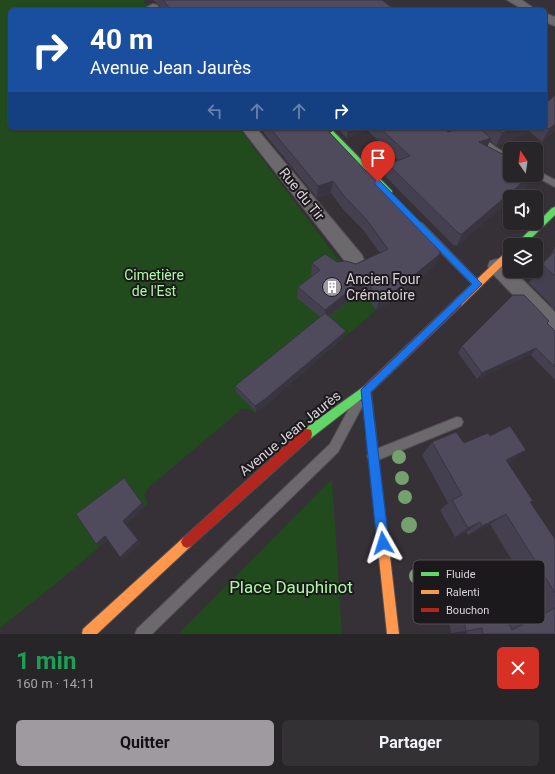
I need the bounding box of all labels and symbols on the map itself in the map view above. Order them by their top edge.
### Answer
pin [361,141,395,182]
north arrow [503,142,543,182]
street label: Rue du Tir [276,165,328,224]
park label: Cimetière de l'Est [124,267,184,299]
place label: Ancien Four Crématoire [346,271,421,303]
building icon: Ancien Four Crématoire [321,276,343,298]
street label: Avenue Jean Jaurès [236,387,344,479]
position arrow [362,522,404,564]
legend [413,560,545,624]
text: Fluide [446,568,476,581]
park label: Place Dauphinot [229,577,353,597]
text: Ralenti [446,586,480,599]
text: Bouchon [446,604,489,617]

